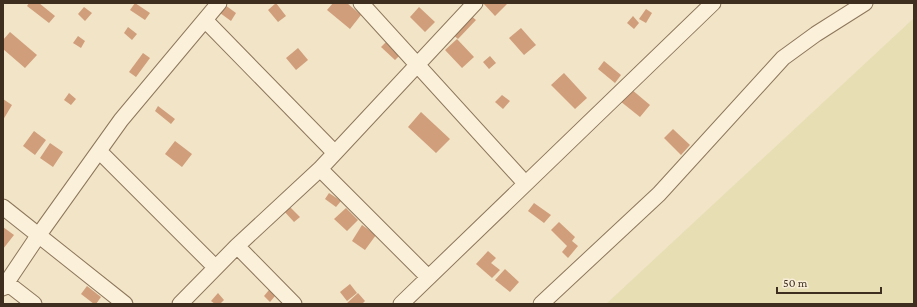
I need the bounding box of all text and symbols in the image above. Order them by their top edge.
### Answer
scale bar [777,269,881,295]
text: 50 m [783,276,808,290]

